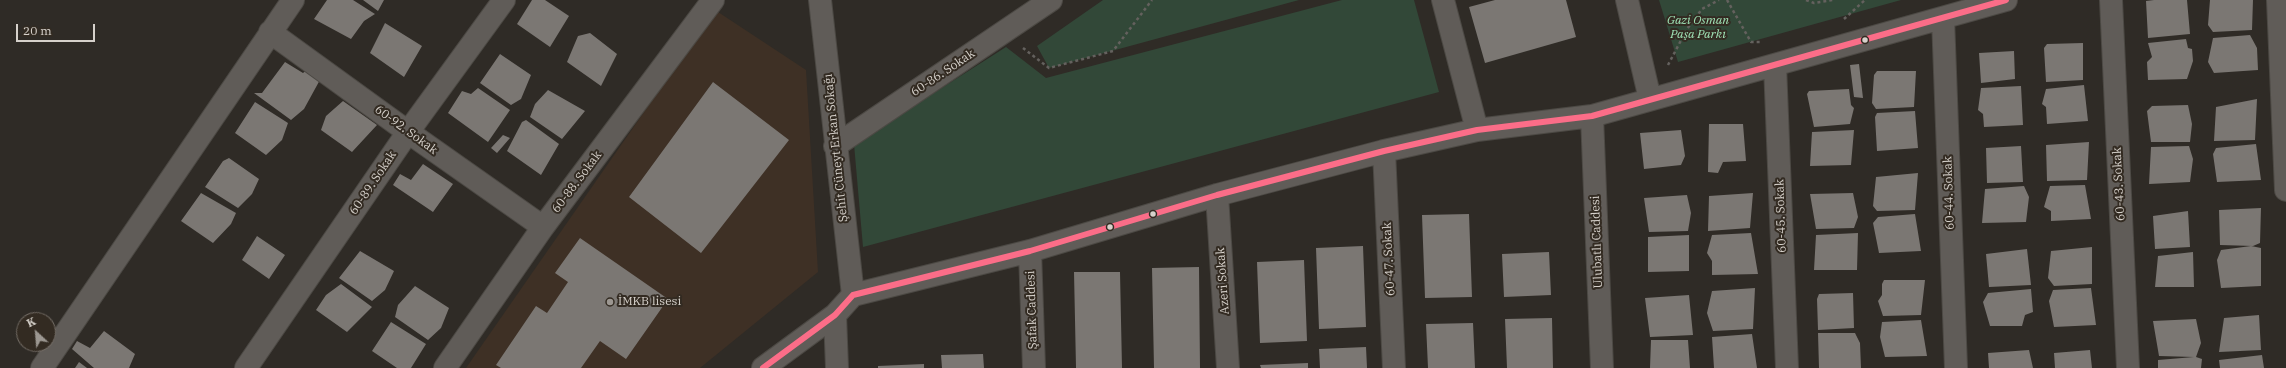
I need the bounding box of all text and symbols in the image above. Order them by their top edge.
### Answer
park label: Gazi Osman Paşa Parkı [1667,14,1729,42]
scale bar [18,16,97,42]
text: 20 m [23,23,52,38]
unlabelled marker [1860,35,1870,45]
street label: 60-86. Sokak [908,46,978,100]
street label: Şehit Cüneyt Erkan Sokağı [821,73,851,223]
street label: 60-92. Sokak [372,102,440,158]
street label: 60-43. Sokak [2110,147,2128,221]
street label: 60-89. Sokak [346,148,400,218]
street label: 60-88. Sokak [549,148,605,216]
street label: 60-44. Sokak [1941,156,1957,230]
street label: 60-45. Sokak [1773,179,1789,253]
street label: Ulubatlı Caddesi [1588,195,1606,289]
unlabelled marker [1148,209,1158,219]
unlabelled marker [1105,222,1115,232]
street label: 60-47. Sokak [1380,222,1398,296]
street label: Azeri Sokak [1213,247,1233,315]
street label: Şafak Caddesi [1023,270,1041,350]
place label: İMKB lisesi [618,295,681,309]
marker: İMKB lisesi [605,297,615,307]
north arrow [16,312,56,352]
text: K [24,314,38,330]

